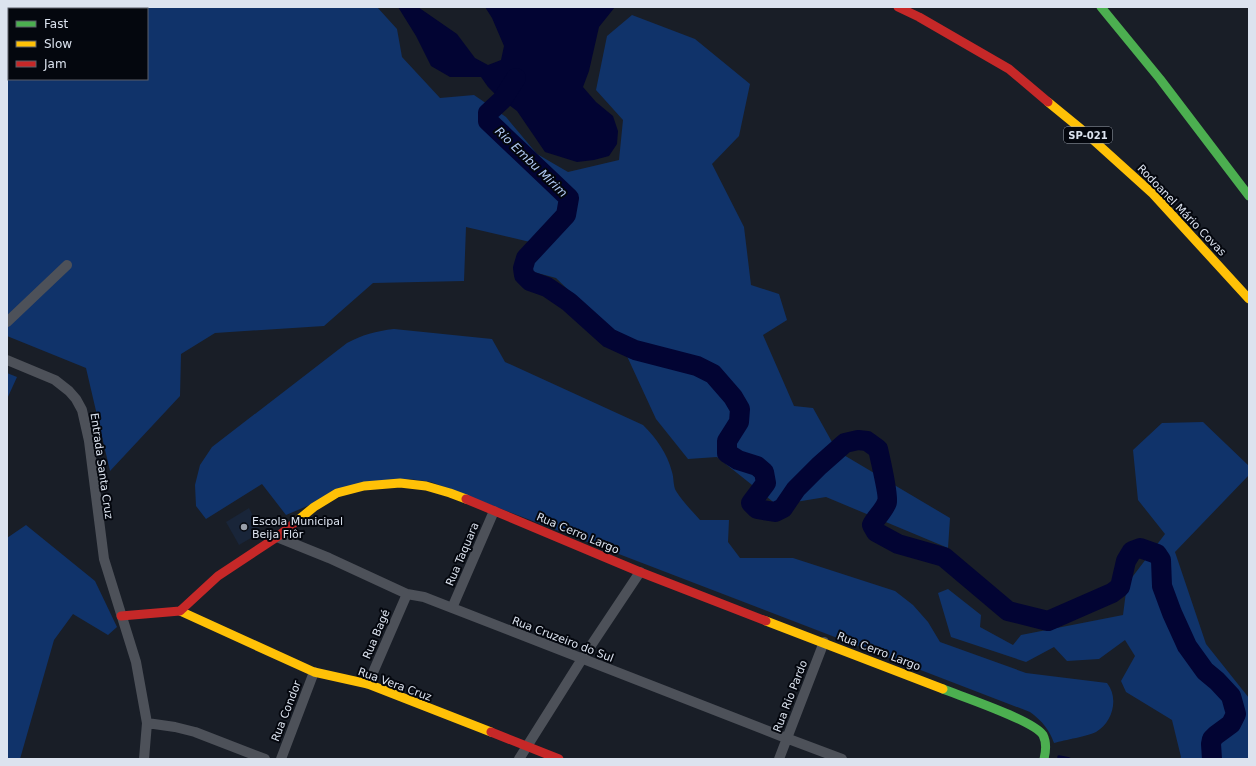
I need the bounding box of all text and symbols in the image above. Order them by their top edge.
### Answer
legend [8,8,148,80]
text: Fast [44,17,68,31]
text: Slow [44,37,72,51]
text: Jam [43,57,67,71]
water label: Rio Embu Mirim [492,124,570,200]
road number: SP-021 [1064,127,1112,143]
street label: Rodoanel Mário Covas [1135,162,1229,259]
street label: Entrada Santa Cruz [88,412,115,520]
street label: Rua Cerro Largo [535,510,621,557]
place label: Escola Municipal Beija Flôr [252,515,343,541]
street label: Rua Taquara [443,520,482,588]
marker: Escola Municipal Beija Flôr [239,522,249,532]
street label: Rua Bagé [360,607,393,661]
street label: Rua Cruzeiro do Sul [510,614,615,665]
street label: Rua Cerro Largo [835,630,923,673]
street label: Rua Rio Pardo [771,658,810,734]
street label: Rua Vera Cruz [356,665,434,704]
street label: Rua Condor [269,679,304,743]

